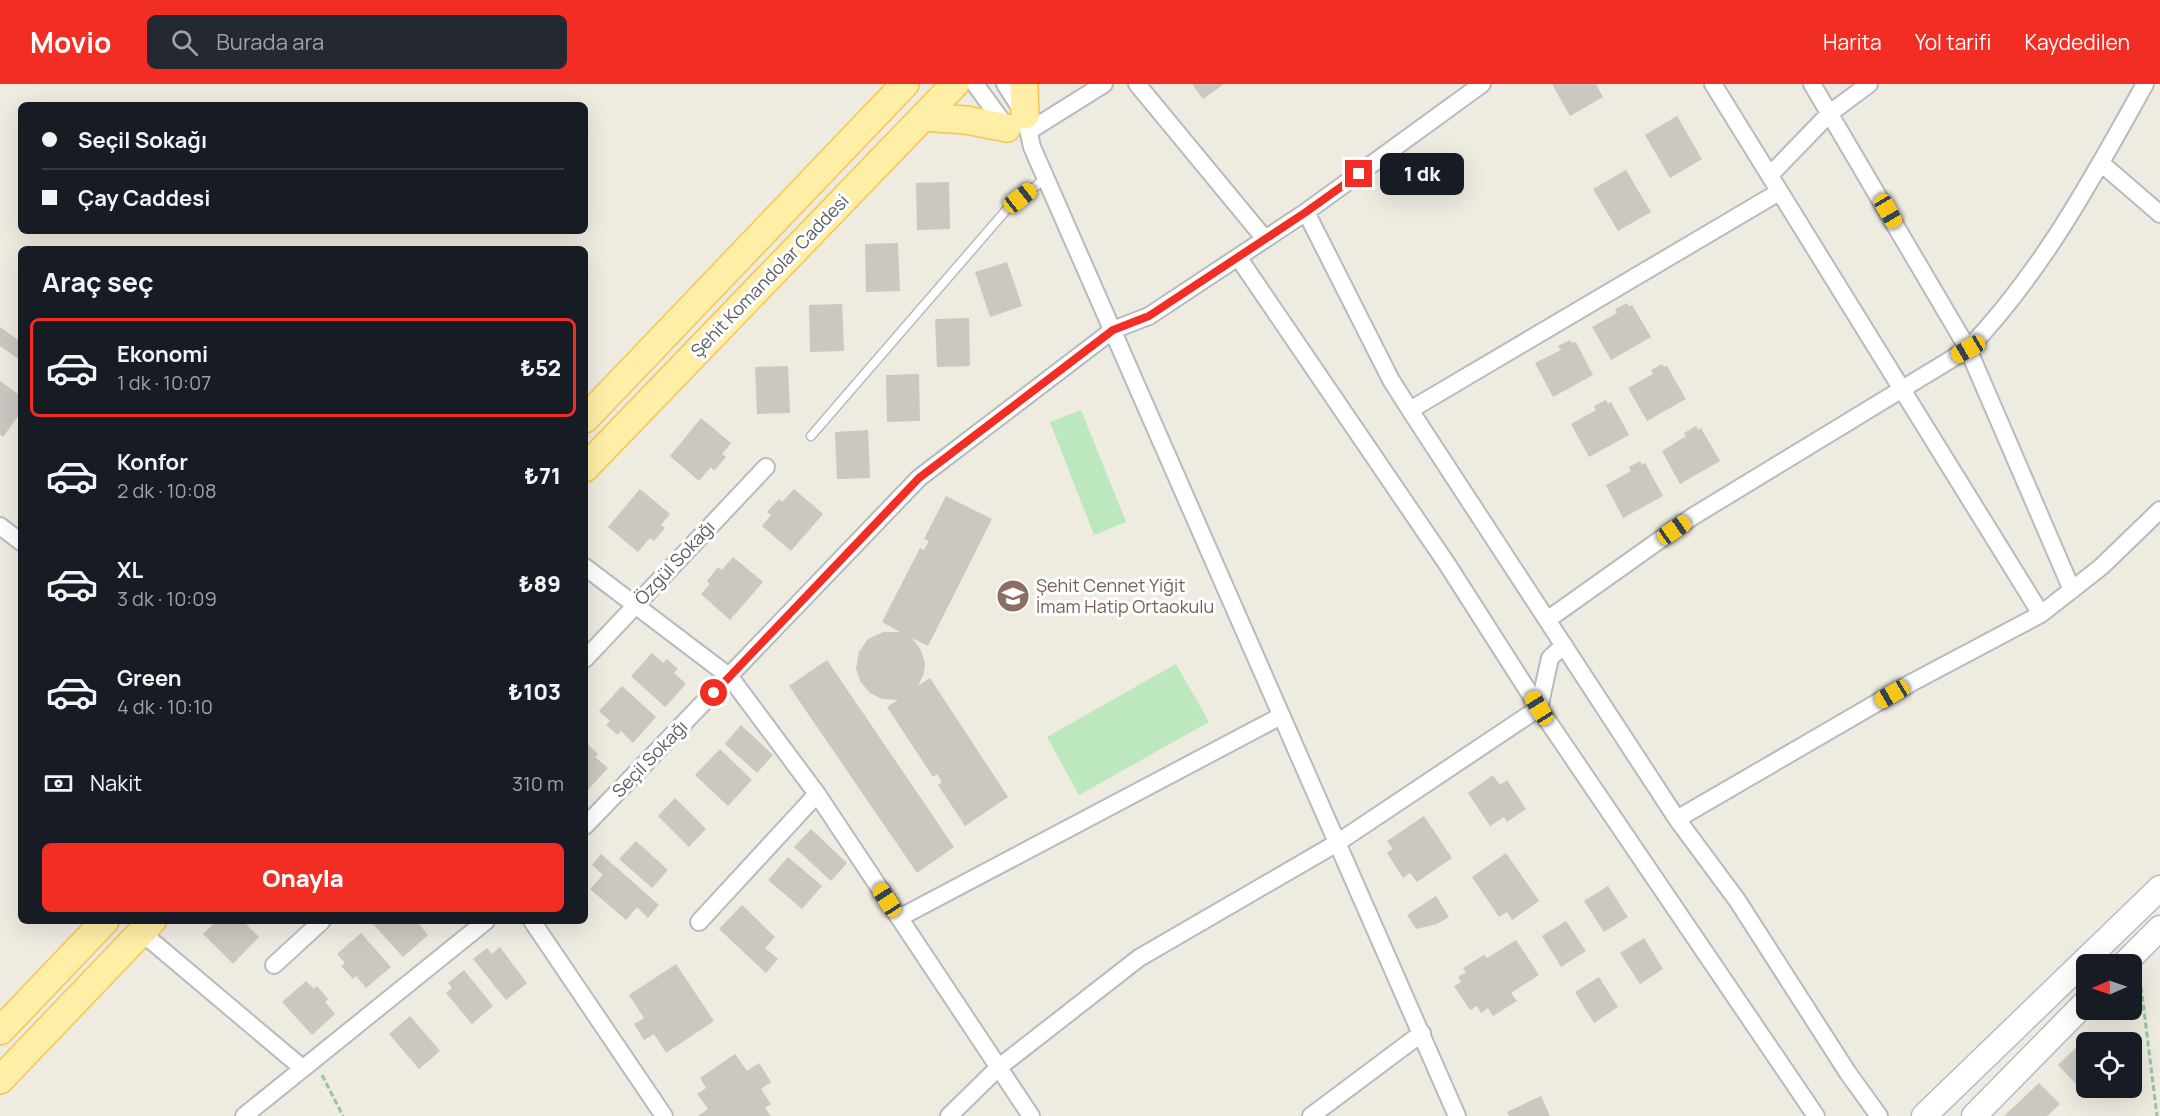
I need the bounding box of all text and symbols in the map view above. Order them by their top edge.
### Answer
search box [147,15,567,69]
text: Movio [30,23,111,61]
icon: search [168,26,201,59]
text: Burada ara [216,27,324,57]
text: Harita [1823,28,1882,56]
text: Yol tarifi [1915,28,1991,56]
text: Kaydedilen [2024,28,2130,56]
text: Seçil Sokağı [78,125,207,155]
callout: 1 dk [1380,153,1464,195]
route end [1345,160,1372,187]
text: 1 dk [1404,160,1440,187]
car [1000,180,1040,216]
text: Çay Caddesi [78,183,210,213]
street label: Şehit Komandolar Caddesi [685,189,854,362]
car [1871,191,1905,231]
text: Araç seç [42,263,153,300]
car [1948,332,1988,366]
text: Ekonomi [117,339,208,369]
icon: car [45,341,99,395]
text: ₺52 [520,353,561,383]
text: 1 dk · 10:07 [117,369,211,396]
text: Konfor [117,447,188,477]
icon: car [45,449,99,503]
text: ₺71 [524,461,561,491]
text: 2 dk · 10:08 [117,477,217,504]
car [1654,512,1694,548]
street label: Özgül Sokağı [629,515,720,610]
text: XL [117,555,143,585]
icon: car [45,557,99,611]
text: ₺89 [519,569,561,599]
place label: Şehit Cennet Yiğit İmam Hatip Ortaokulu [1036,573,1214,618]
school or university icon: Şehit Cennet Yiğit İmam Hatip Ortaokulu [995,578,1031,614]
text: 3 dk · 10:09 [117,585,217,612]
text: Green [117,663,182,693]
icon: car [45,665,99,719]
text: ₺103 [508,677,561,707]
car [1872,677,1912,711]
route start [700,679,727,706]
car [1522,688,1556,728]
text: 4 dk · 10:10 [117,693,213,720]
street label: Seçil Sokağı [606,714,692,802]
icon: cash [42,767,75,800]
text: Nakit [90,768,142,798]
text: 310 m [512,770,564,797]
button: Onayla [42,843,564,912]
car [870,880,904,920]
north arrow [2076,954,2142,1020]
map controls [2076,954,2142,1098]
button: locate [2076,1032,2142,1098]

